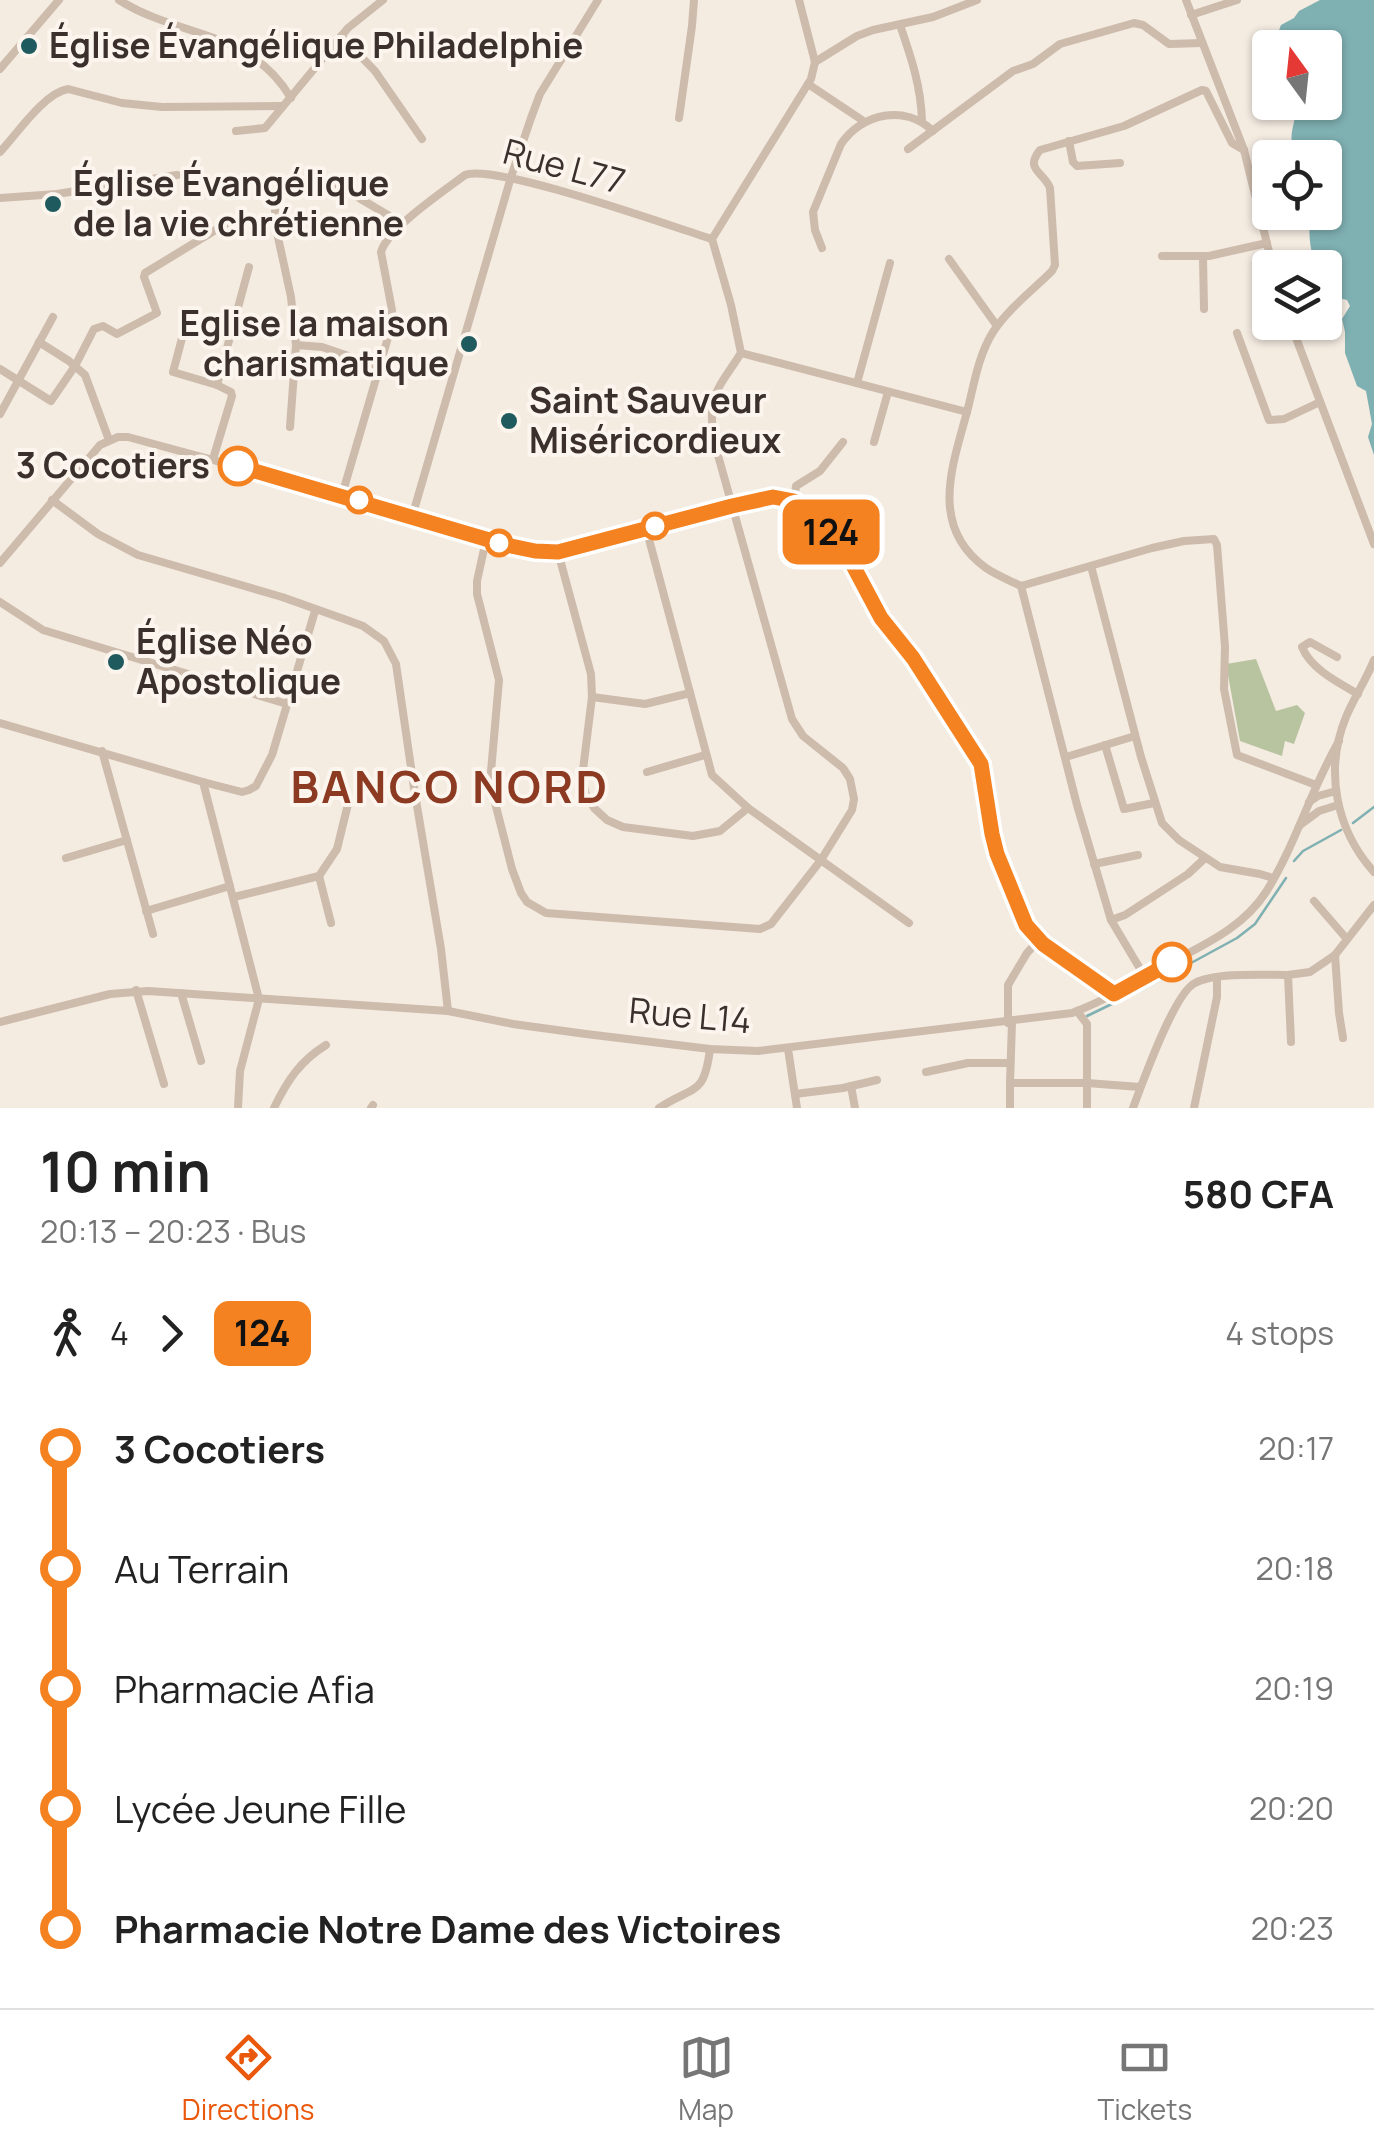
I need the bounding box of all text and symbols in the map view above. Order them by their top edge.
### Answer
place label: Église Évangélique Philadelphie [49,21,583,69]
north arrow [1252,30,1342,120]
map controls [1252,30,1342,340]
marker: Église Évangélique Philadelphie [18,35,40,57]
street label: Rue L77 [498,127,630,205]
button: locate [1252,140,1342,230]
place label: Église Évangélique de la vie chrétienne [73,159,404,247]
marker: Église Évangélique de la vie chrétienne [42,193,64,215]
button: layers [1252,250,1342,340]
place label: Eglise la maison charismatique [179,299,449,387]
marker: Eglise la maison charismatique [458,333,480,355]
place label: Saint Sauveur Miséricordieux [529,376,782,464]
marker: Saint Sauveur Miséricordieux [498,410,520,432]
place label: 3 Cocotiers [16,441,210,489]
marker: 3 Cocotiers [219,447,257,485]
unlabelled marker [346,487,372,513]
line badge: 124 [774,500,888,564]
text: 124 [803,508,859,556]
unlabelled marker [642,513,668,539]
unlabelled marker [486,530,512,556]
place label: Église Néo Apostolique [136,617,341,705]
marker: Église Néo Apostolique [105,651,127,673]
district label: BANCO NORD [290,755,610,817]
unlabelled marker [1153,943,1191,981]
street label: Rue L14 [627,986,753,1044]
text: 10 min [40,1133,211,1209]
text: 580 CFA [1183,1167,1334,1219]
text: 20:13 – 20:23 · Bus [40,1209,306,1253]
icon: walk [40,1306,95,1361]
icon: forward [144,1306,199,1361]
text: 124 [234,1309,291,1357]
text: 4 [110,1311,129,1355]
text: 4 stops [1225,1311,1334,1355]
text: 3 Cocotiers [114,1422,325,1474]
text: 20:17 [1258,1426,1334,1470]
text: Au Terrain [114,1542,289,1594]
text: 20:18 [1256,1546,1334,1590]
text: Pharmacie Afia [114,1662,375,1714]
text: 20:19 [1254,1666,1334,1710]
text: Lycée Jeune Fille [114,1782,406,1834]
text: 20:20 [1249,1786,1334,1830]
text: Pharmacie Notre Dame des Victoires [114,1902,781,1954]
text: 20:23 [1251,1906,1334,1950]
tab: Directions [182,2030,315,2128]
tab: Map [678,2030,734,2128]
tab: Tickets [1098,2030,1192,2128]

